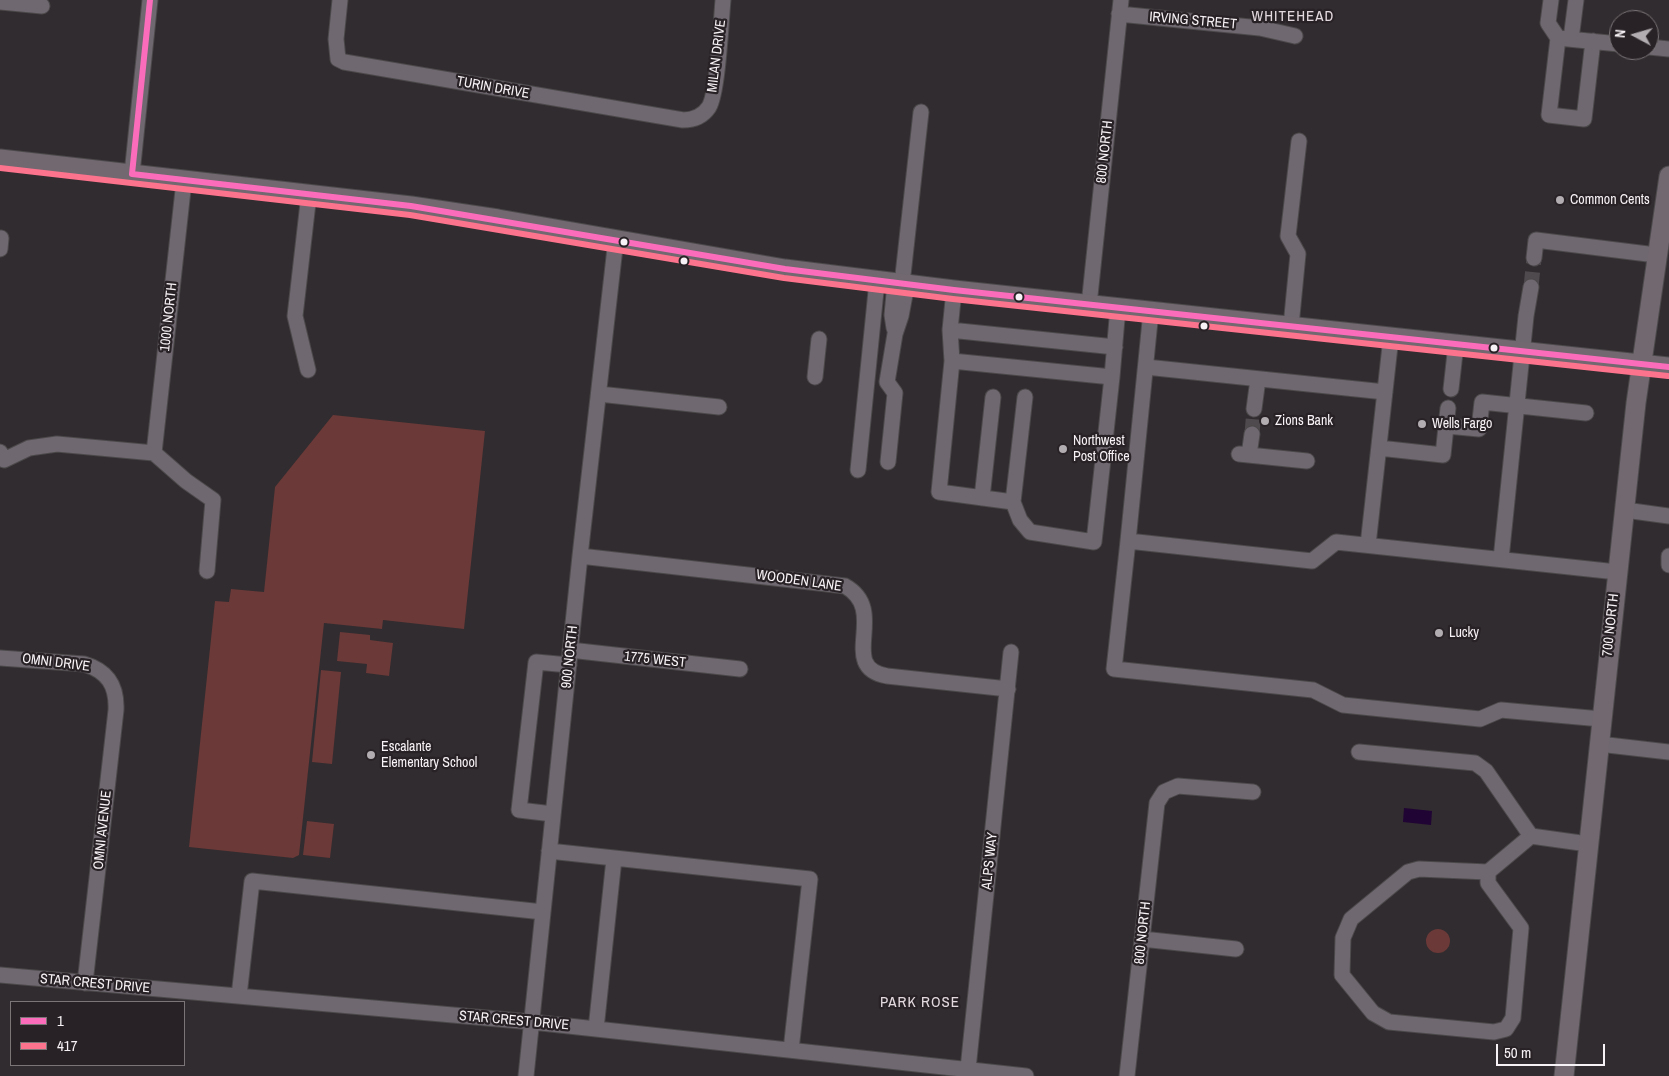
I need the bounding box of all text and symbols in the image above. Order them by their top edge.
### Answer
district label: WHITEHEAD [1250,8,1336,26]
street label: IRVING STREET [1149,9,1237,33]
north arrow [1609,10,1659,60]
street label: MILAN DRIVE [704,19,730,93]
text: N [1611,28,1629,39]
street label: TURIN DRIVE [455,73,531,103]
street label: 800 NORTH [1093,120,1117,184]
place label: Common Cents [1570,192,1650,208]
marker: Common Cents [1554,194,1566,206]
unlabelled marker [619,237,629,247]
unlabelled marker [679,256,689,266]
street label: 1000 NORTH [157,282,181,352]
unlabelled marker [1014,292,1024,302]
unlabelled marker [1199,321,1209,331]
unlabelled marker [1489,343,1499,353]
place label: Zions Bank [1275,413,1333,429]
marker: Zions Bank [1259,415,1271,427]
place label: Wells Fargo [1432,416,1492,432]
marker: Wells Fargo [1416,418,1428,430]
place label: Northwest Post Office [1073,433,1130,466]
marker: Northwest Post Office [1057,443,1069,455]
street label: WOODEN LANE [755,567,843,595]
street label: 700 NORTH [1599,593,1623,657]
street label: 900 NORTH [558,625,582,689]
place label: Lucky [1449,625,1479,641]
marker: Lucky [1433,627,1445,639]
street label: 1775 WEST [623,648,687,672]
street label: OMNI DRIVE [21,651,91,675]
place label: Escalante Elementary School [381,739,477,772]
marker: Escalante Elementary School [365,749,377,761]
street label: OMNI AVENUE [90,790,116,870]
street label: ALPS WAY [979,832,1001,890]
street label: 800 NORTH [1131,901,1155,965]
street label: STAR CREST DRIVE [39,971,151,997]
district label: PARK ROSE [879,994,961,1012]
legend [10,1001,185,1066]
street label: STAR CREST DRIVE [458,1008,570,1034]
text: 1 [57,1010,64,1031]
scale bar [1499,1034,1608,1066]
text: 417 [57,1035,78,1056]
text: 50 m [1504,1042,1531,1063]

